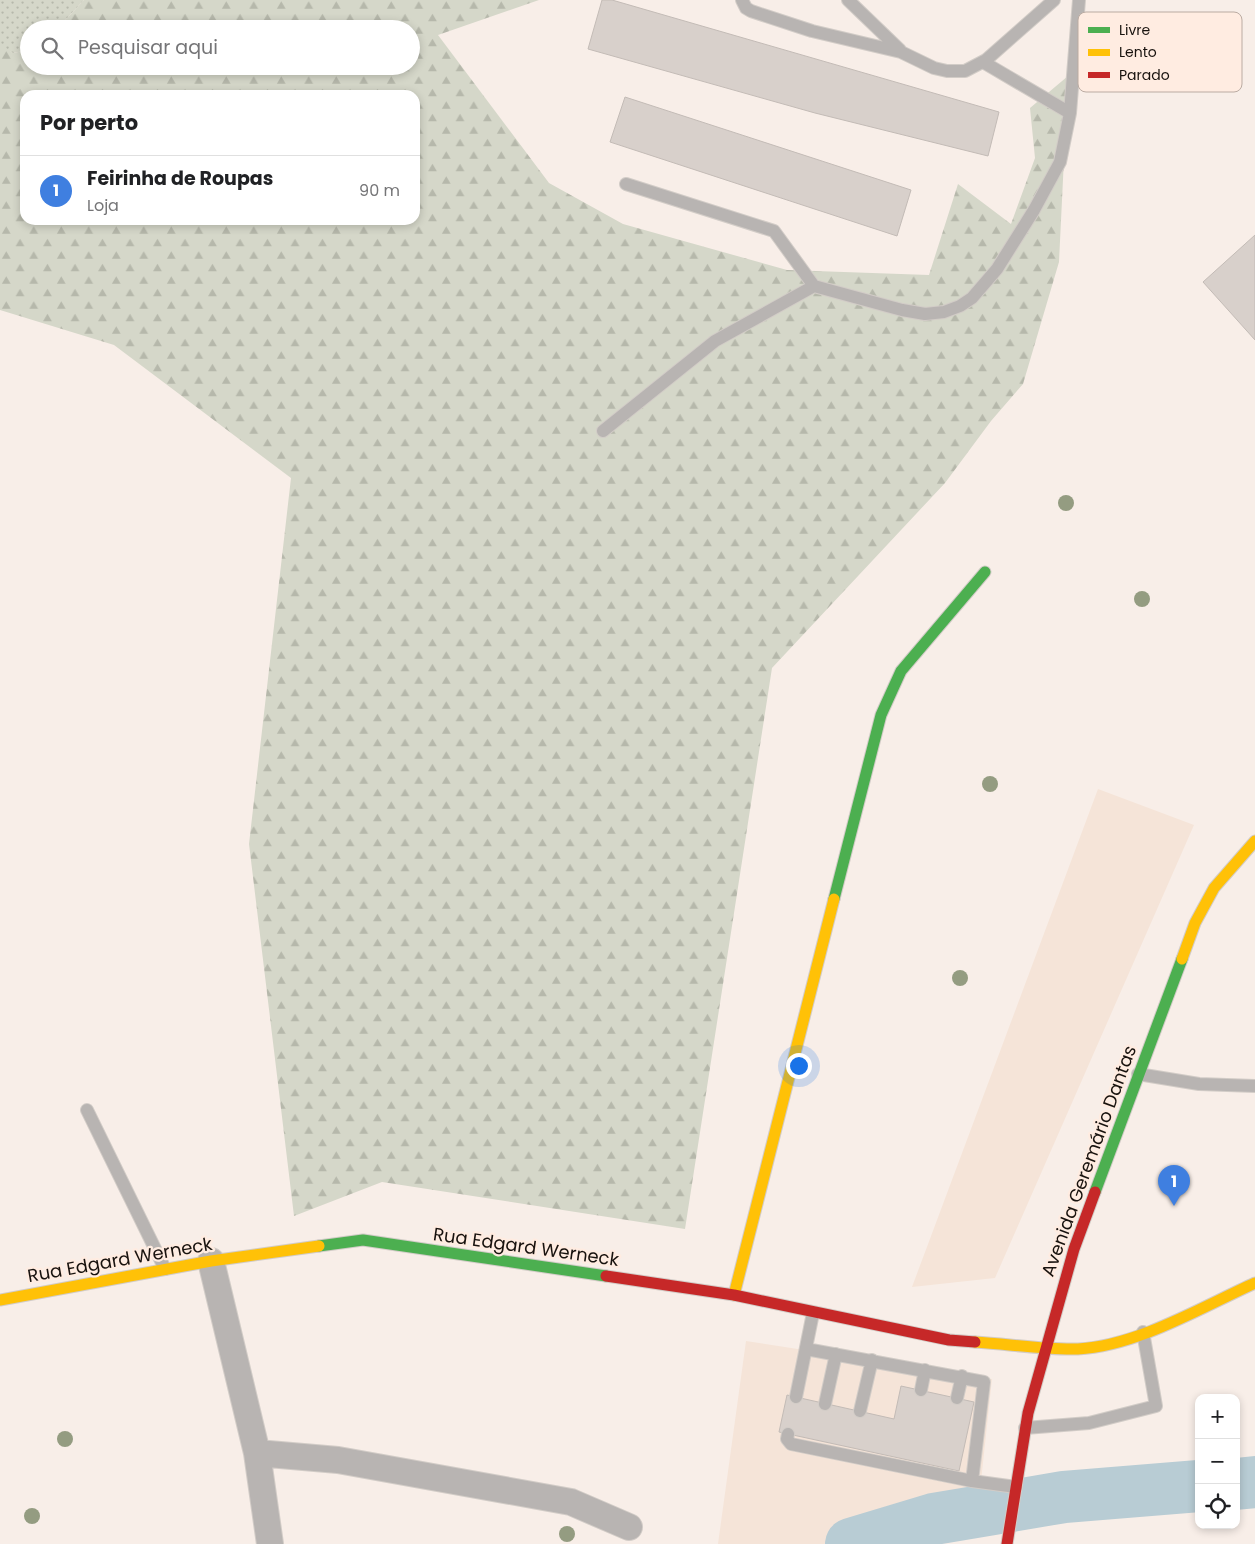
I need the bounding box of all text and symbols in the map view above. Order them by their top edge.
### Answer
legend [1078,12,1242,92]
search box [20,20,420,75]
text: Livre [1119,20,1151,40]
icon: search [38,34,66,62]
text: Pesquisar aqui [78,34,218,61]
text: Lento [1119,42,1157,62]
text: Parado [1119,65,1170,85]
text: Por perto [40,108,138,137]
text: Feirinha de Roupas [87,165,273,192]
text: 1 [53,179,59,202]
text: 90 m [359,179,400,202]
text: Loja [87,194,119,217]
street label: Avenida Geremário Dantas [1035,1042,1142,1280]
your location [786,1053,812,1079]
pin: 1 [1158,1165,1190,1206]
street label: Rua Edgard Werneck [432,1221,621,1272]
street label: Rua Edgard Werneck [26,1231,215,1288]
map controls [1195,1394,1240,1529]
button: + [1195,1394,1240,1439]
button: − [1195,1439,1240,1484]
button: locate [1195,1484,1240,1529]

